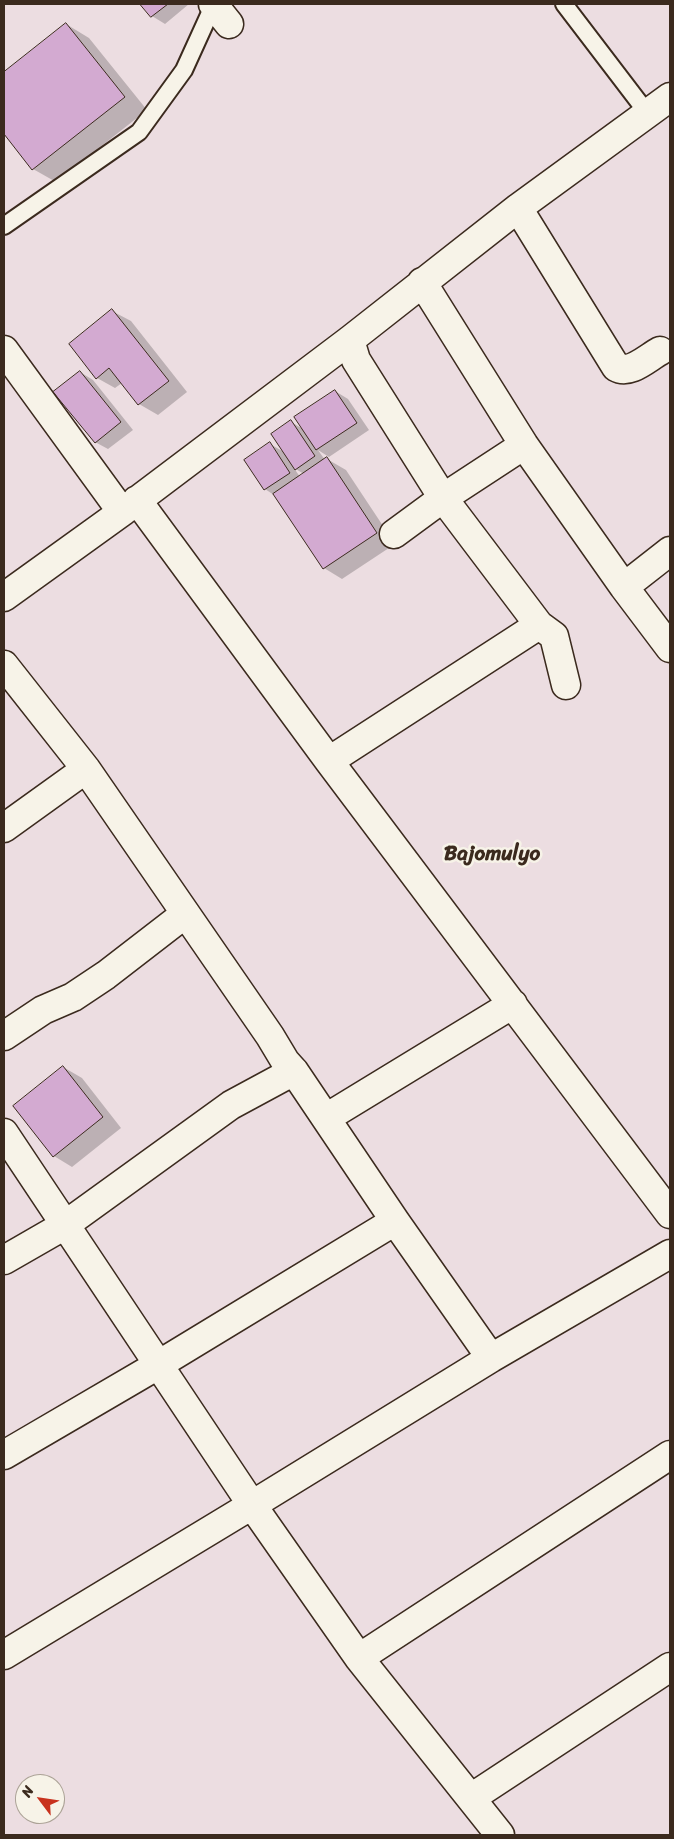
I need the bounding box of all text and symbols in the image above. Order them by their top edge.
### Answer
district label: Bajomulyo [444,842,540,868]
north arrow [15,1774,65,1824]
text: N [14,1781,41,1802]

